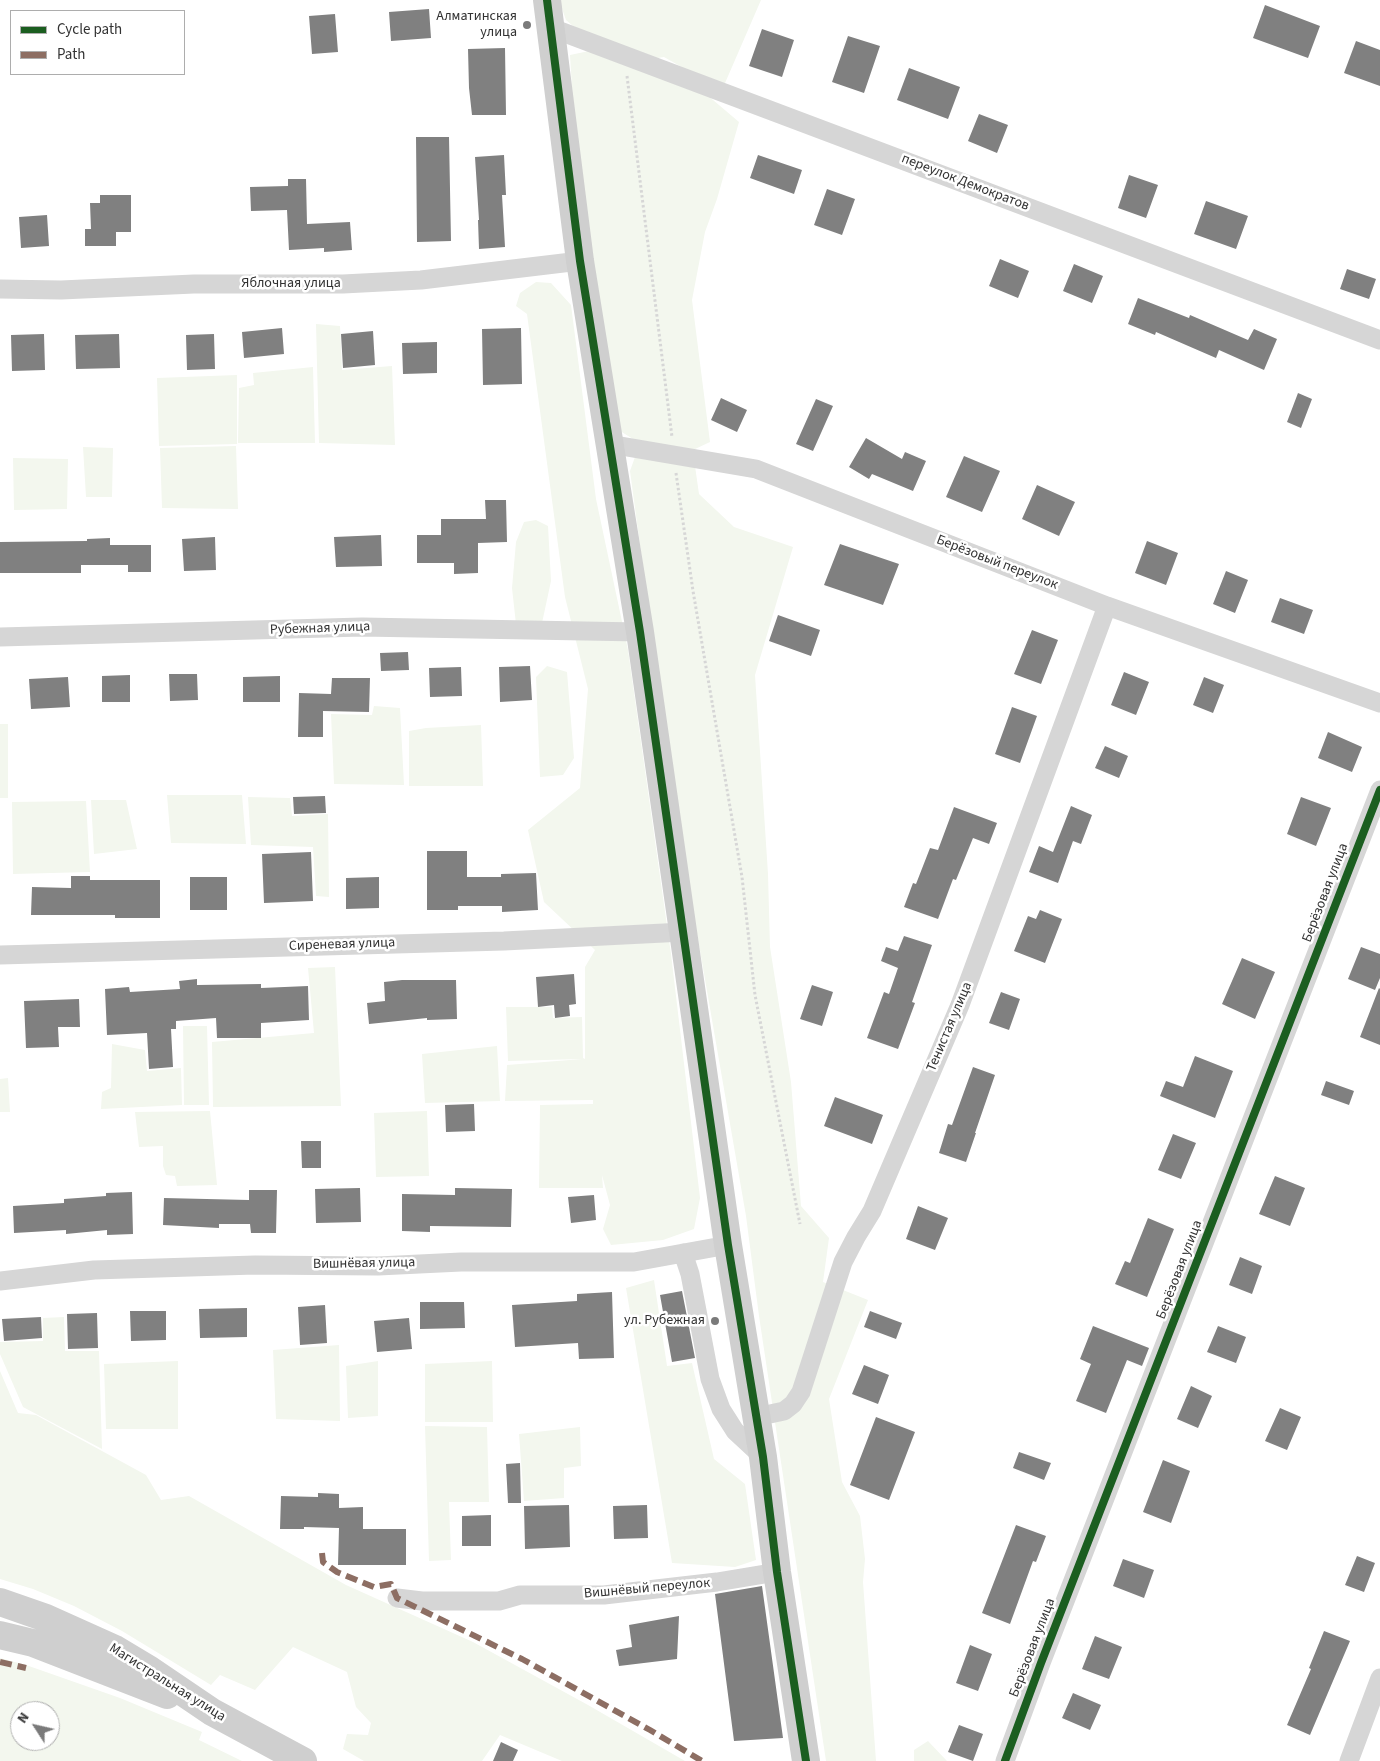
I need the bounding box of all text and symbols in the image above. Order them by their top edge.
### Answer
place label: Алматинская улица [436,9,517,41]
legend [10,10,185,75]
text: Cycle path [57,19,122,40]
marker: Алматинская улица [521,19,533,31]
text: Path [57,44,85,65]
street label: переулок Демократов [899,151,1031,215]
street label: Яблочная улица [241,276,341,292]
street label: Берёзовый переулок [934,532,1060,594]
street label: Рубежная улица [270,619,370,639]
street label: Берёзовая улица [1299,841,1353,945]
street label: Сиреневая улица [289,935,395,955]
street label: Тенистая улица [924,980,976,1074]
street label: Берёзовая улица [1153,1218,1207,1322]
street label: Вишнёвая улица [313,1255,415,1273]
place label: ул. Рубежная [624,1313,705,1329]
marker: ул. Рубежная [709,1315,721,1327]
street label: Вишнёвый переулок [583,1575,711,1603]
street label: Берёзовая улица [1006,1596,1060,1700]
street label: Магистральная улица [106,1640,228,1726]
north arrow [10,1701,60,1751]
text: N [13,1708,34,1728]

